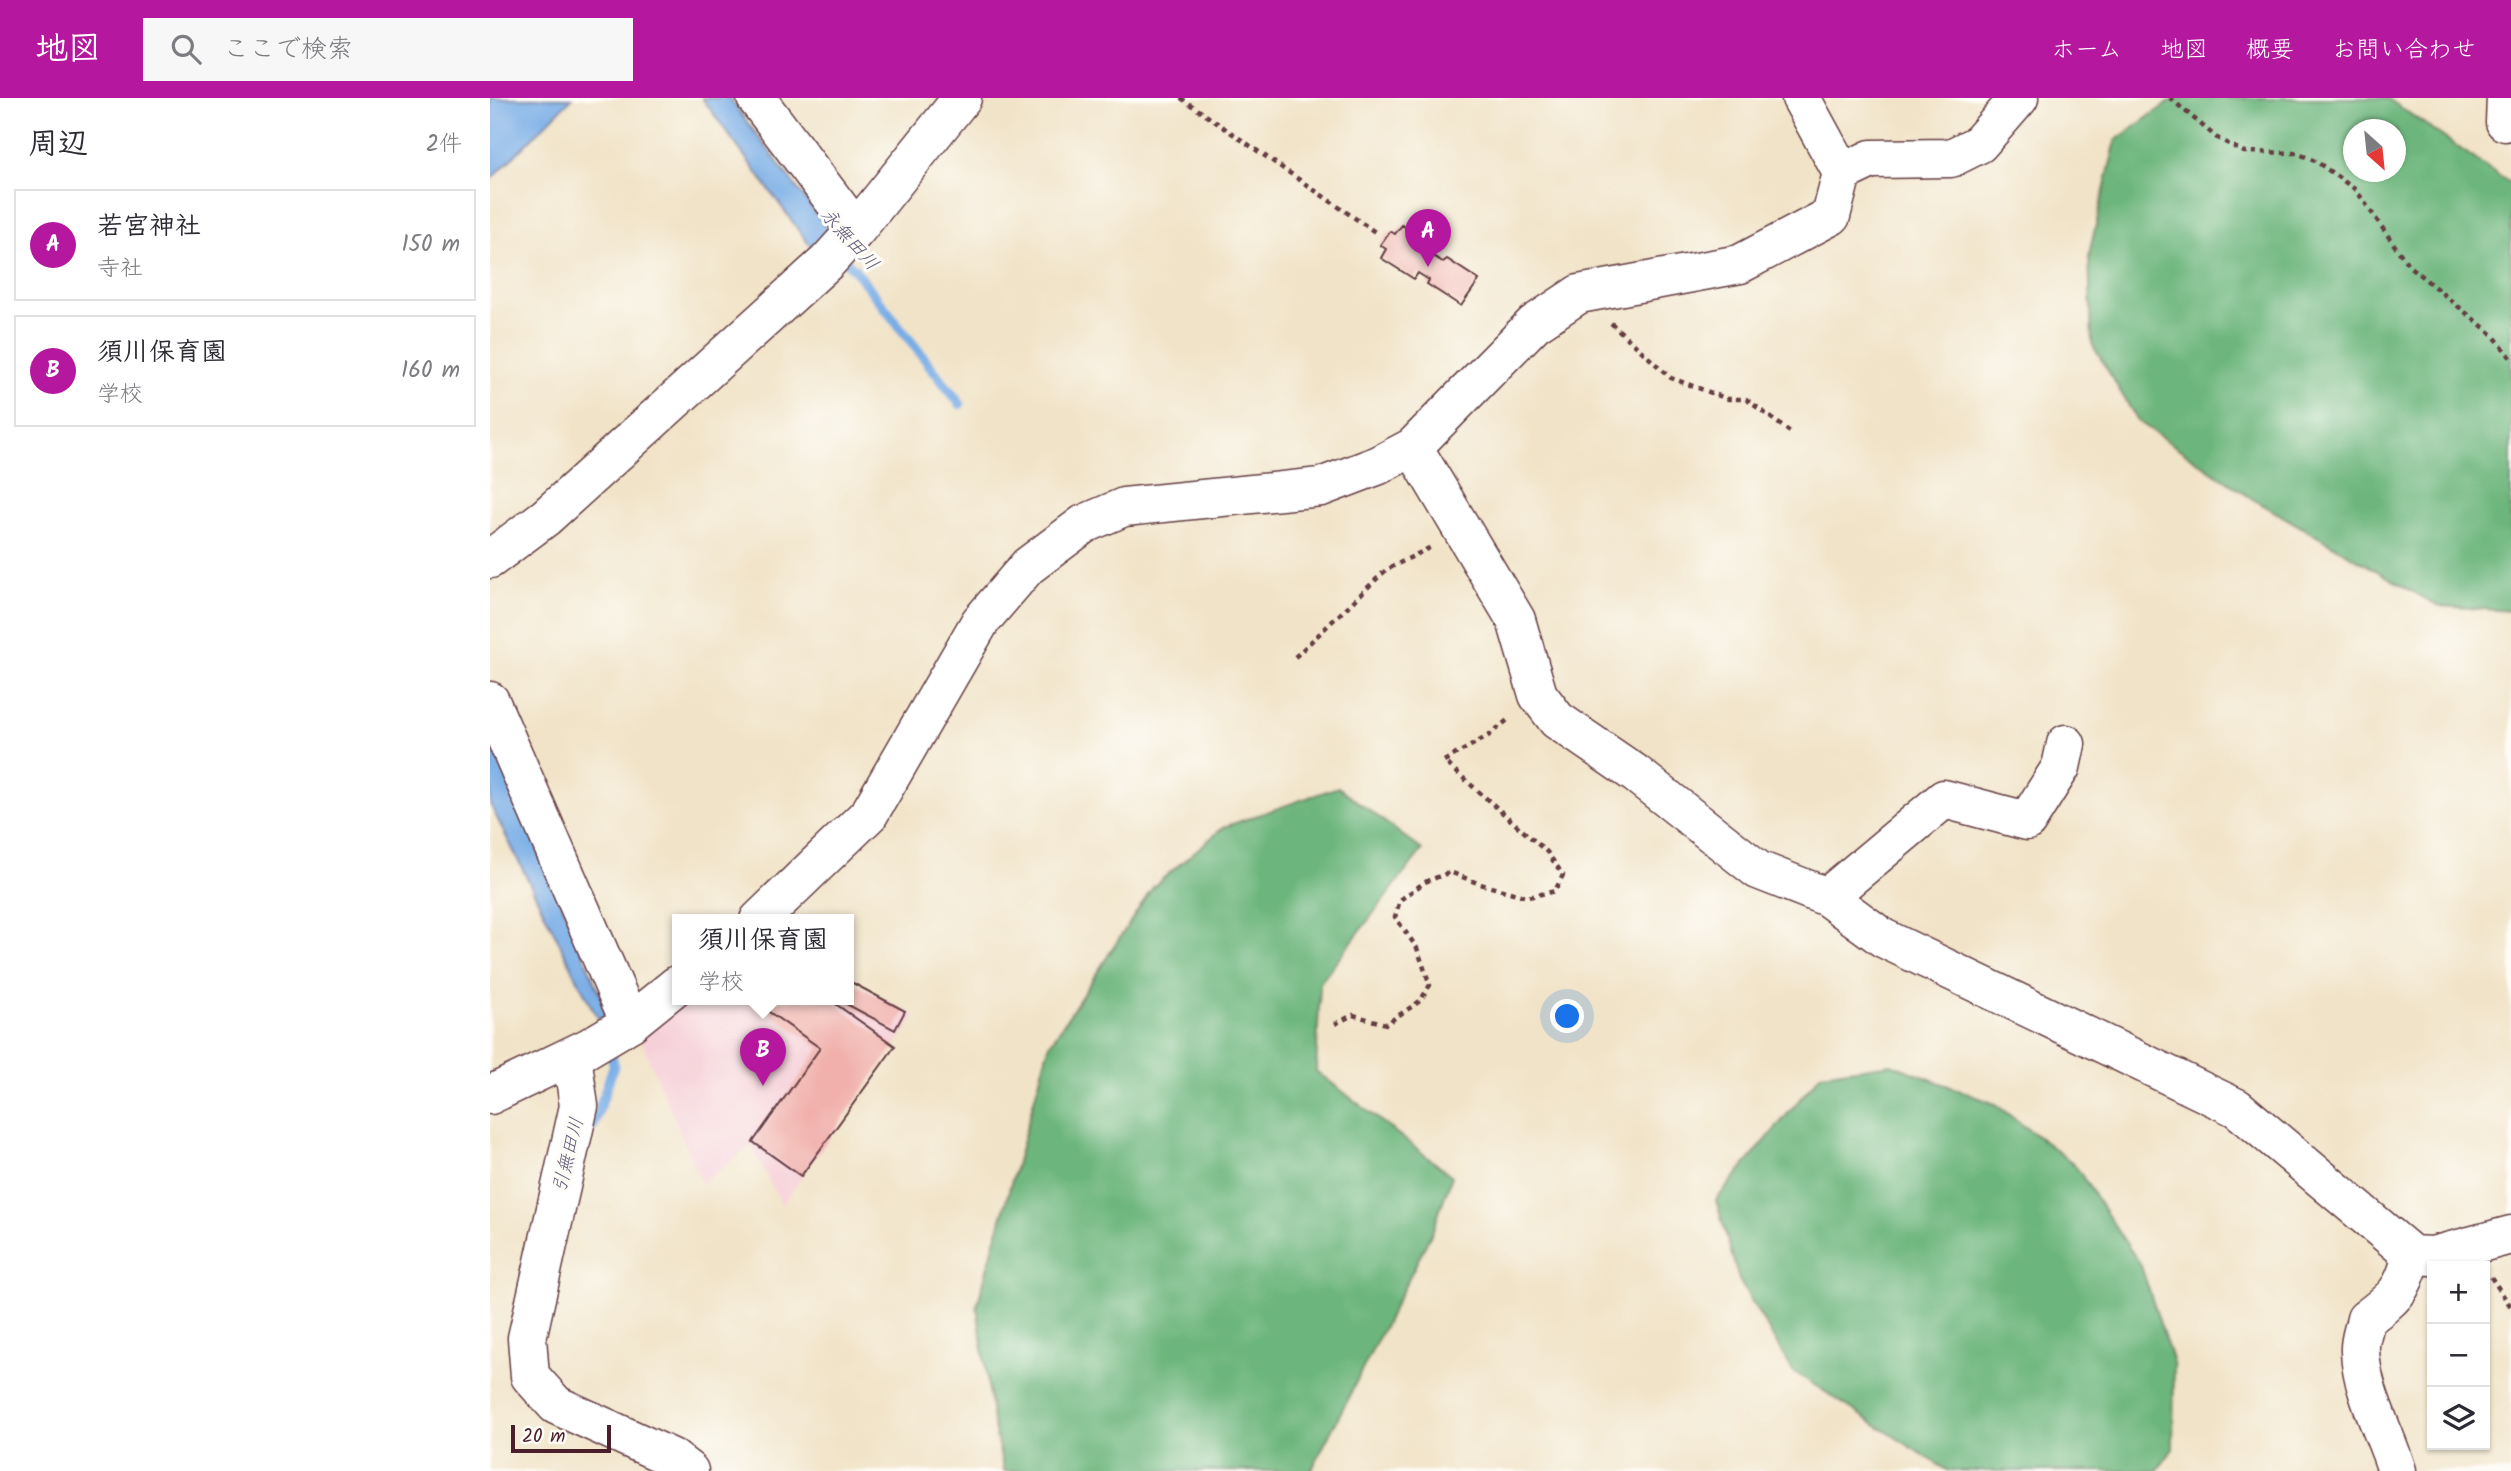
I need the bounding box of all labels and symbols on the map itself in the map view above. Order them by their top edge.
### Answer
north arrow [2343,119,2406,182]
water label: 永無田川 [812,202,886,278]
pin: A [1405,209,1451,267]
your location [1550,999,1584,1033]
pin: B [740,1028,786,1086]
water label: 引無田川 [545,1114,593,1196]
scale bar [511,1422,611,1454]

